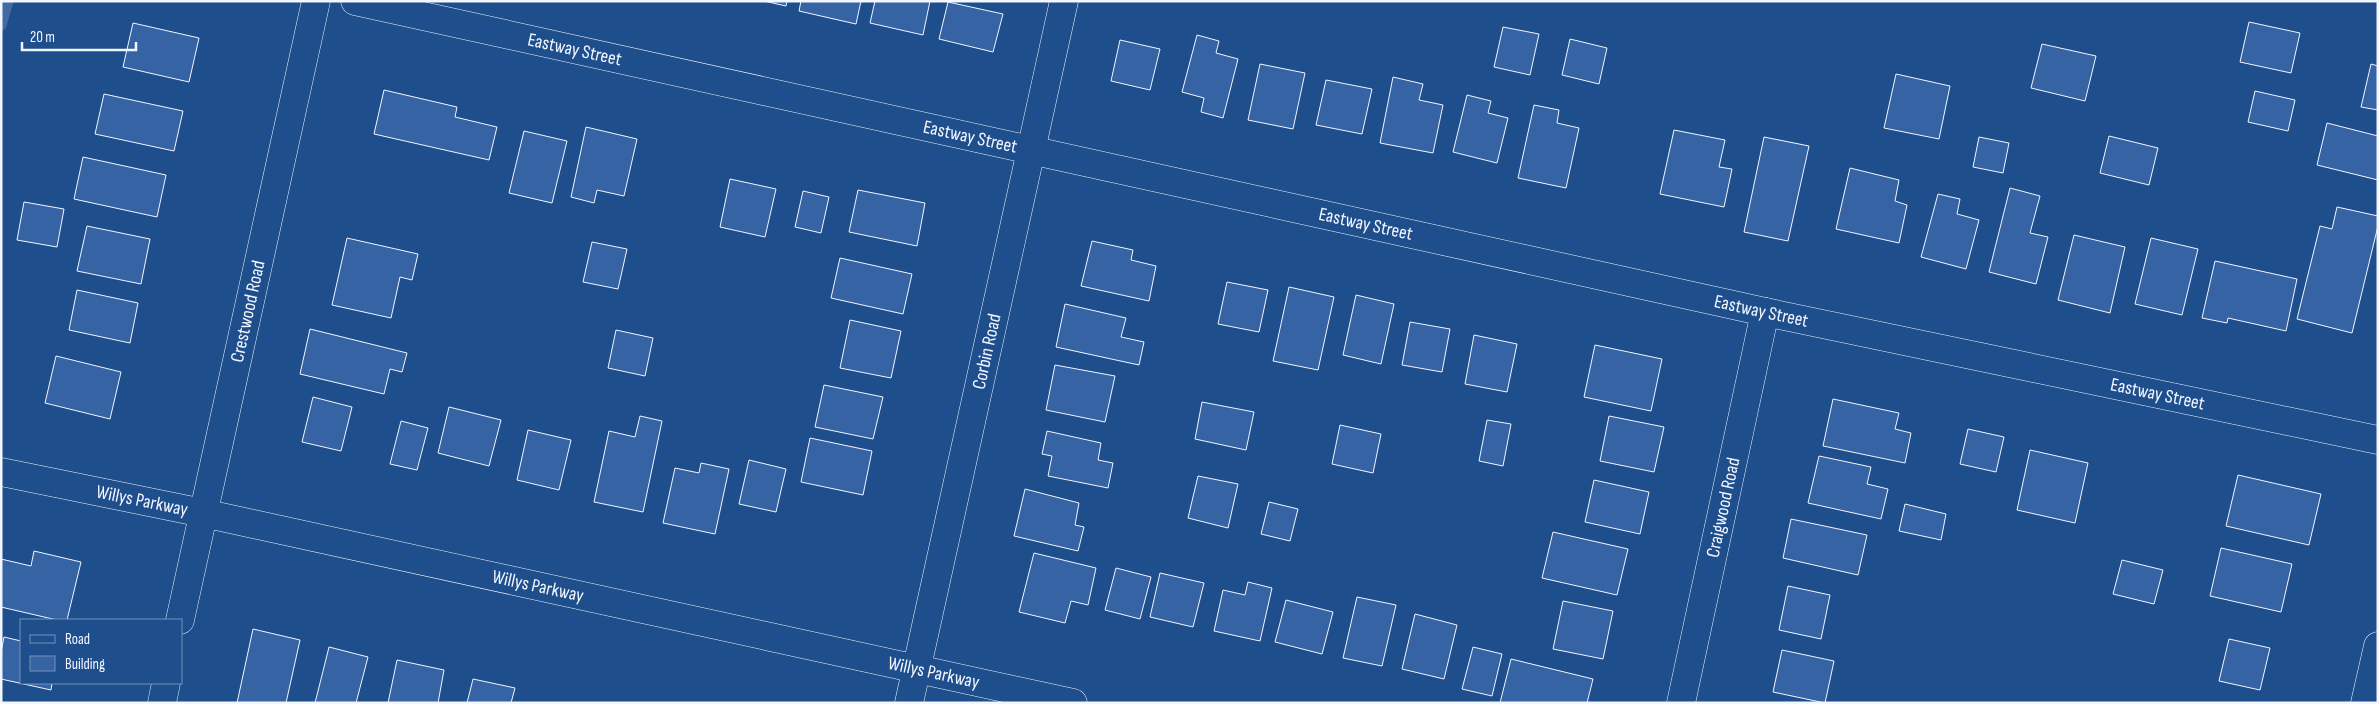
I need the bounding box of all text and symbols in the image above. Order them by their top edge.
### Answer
scale bar [22,20,136,52]
text: 20 m [30,28,55,47]
street label: Eastway Street [526,28,624,71]
street label: Eastway Street [921,115,1020,158]
street label: Eastway Street [1317,202,1415,246]
street label: Crestwood Road [225,258,270,364]
street label: Eastway Street [1712,290,1811,332]
street label: Corbin Road [967,312,1006,391]
street label: Eastway Street [2108,373,2207,415]
street label: Craigwood Road [1701,455,1745,560]
street label: Willys Parkway [94,480,191,521]
street label: Willys Parkway [490,565,587,607]
legend [20,619,182,684]
text: Road [65,630,90,649]
street label: Willys Parkway [886,651,982,694]
text: Building [65,655,105,674]

